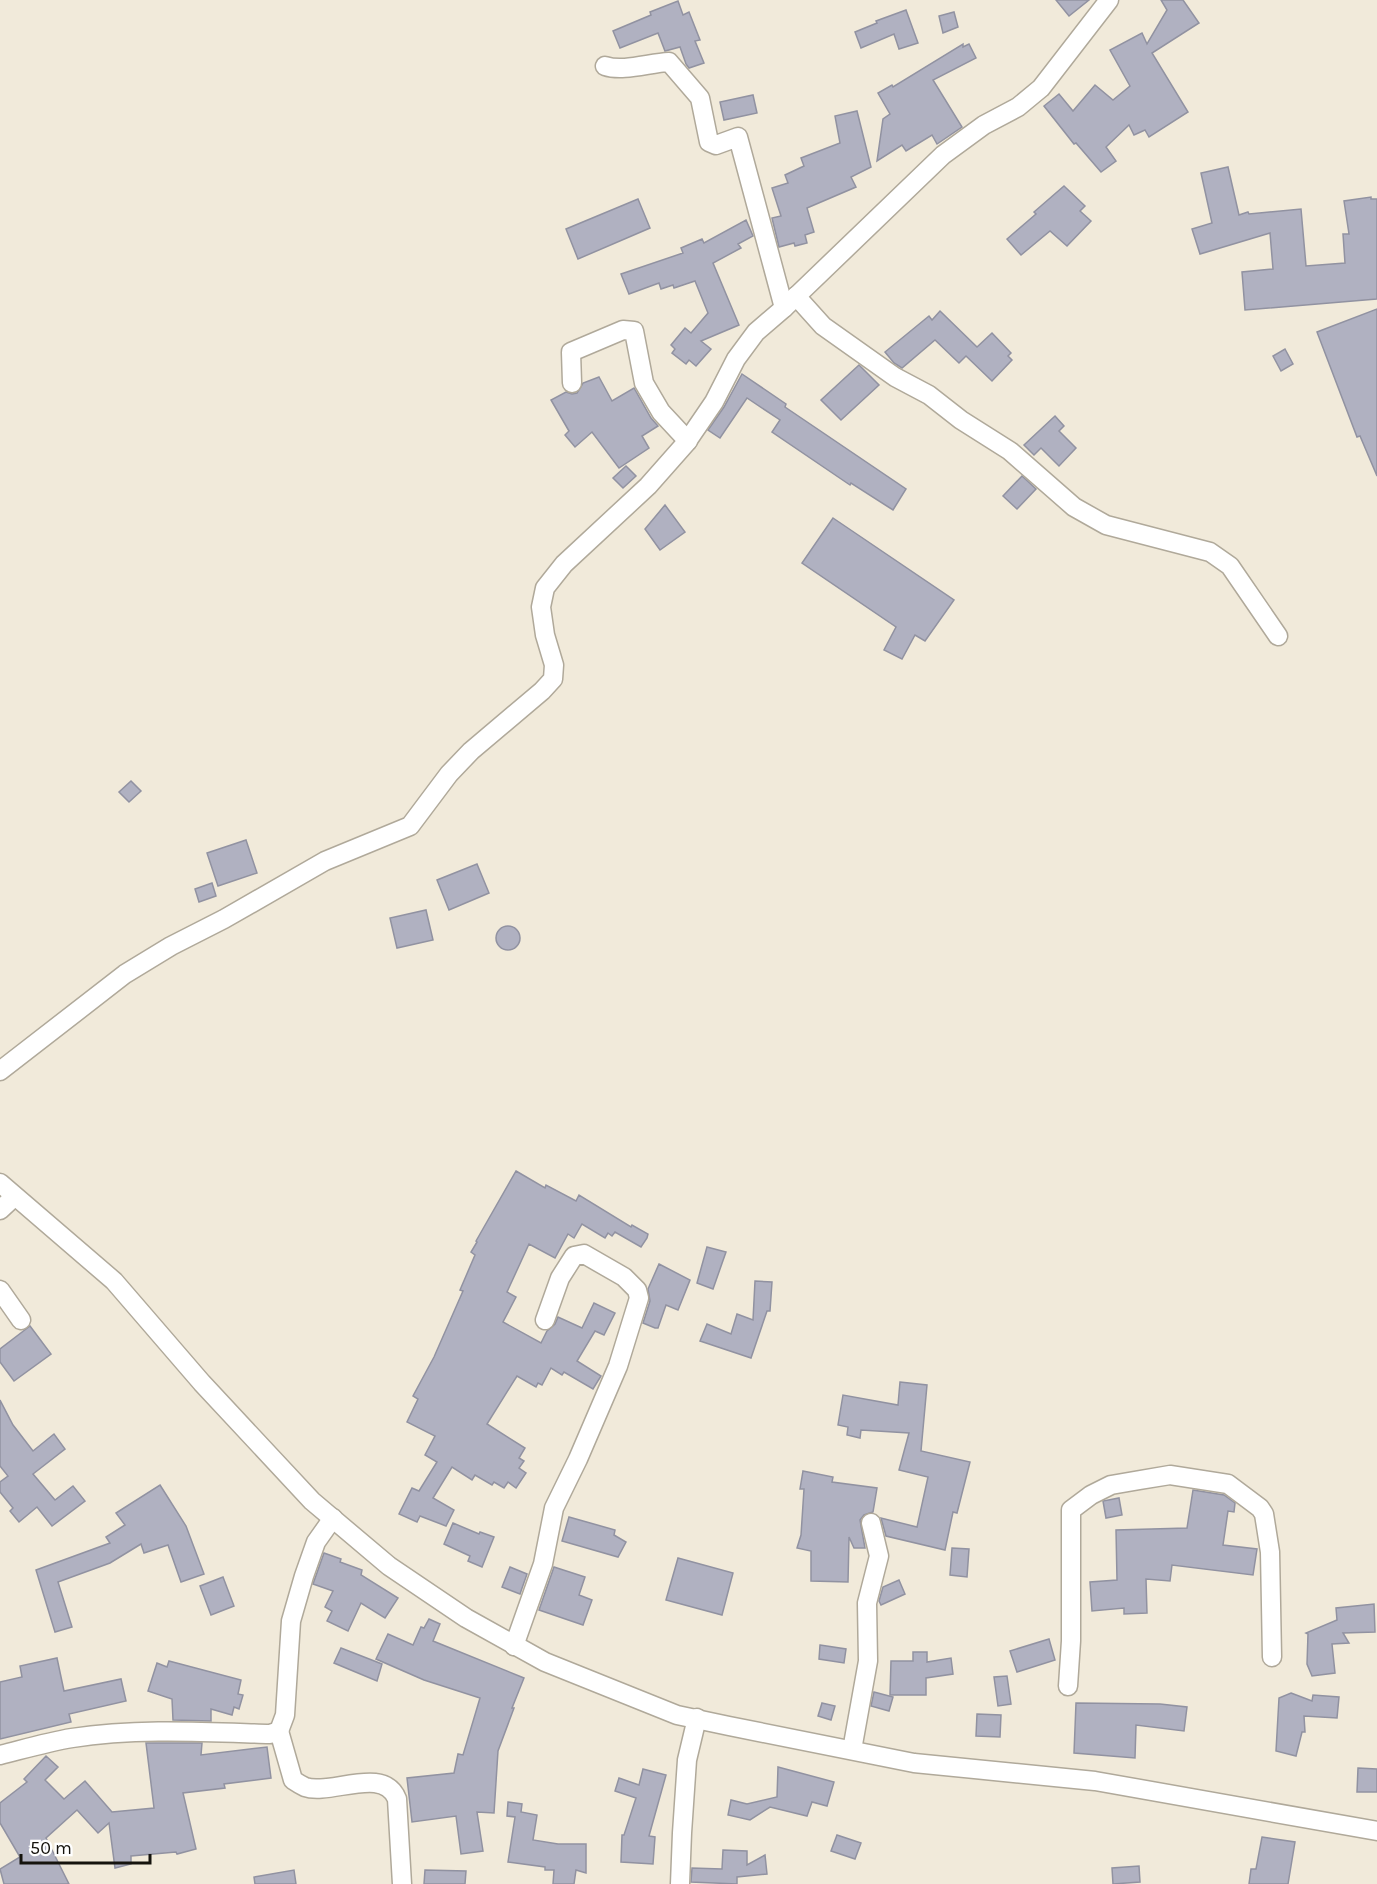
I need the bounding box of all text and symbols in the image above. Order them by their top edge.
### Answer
scale bar [21,1827,150,1865]
text: 50 m [30,1837,72,1859]

